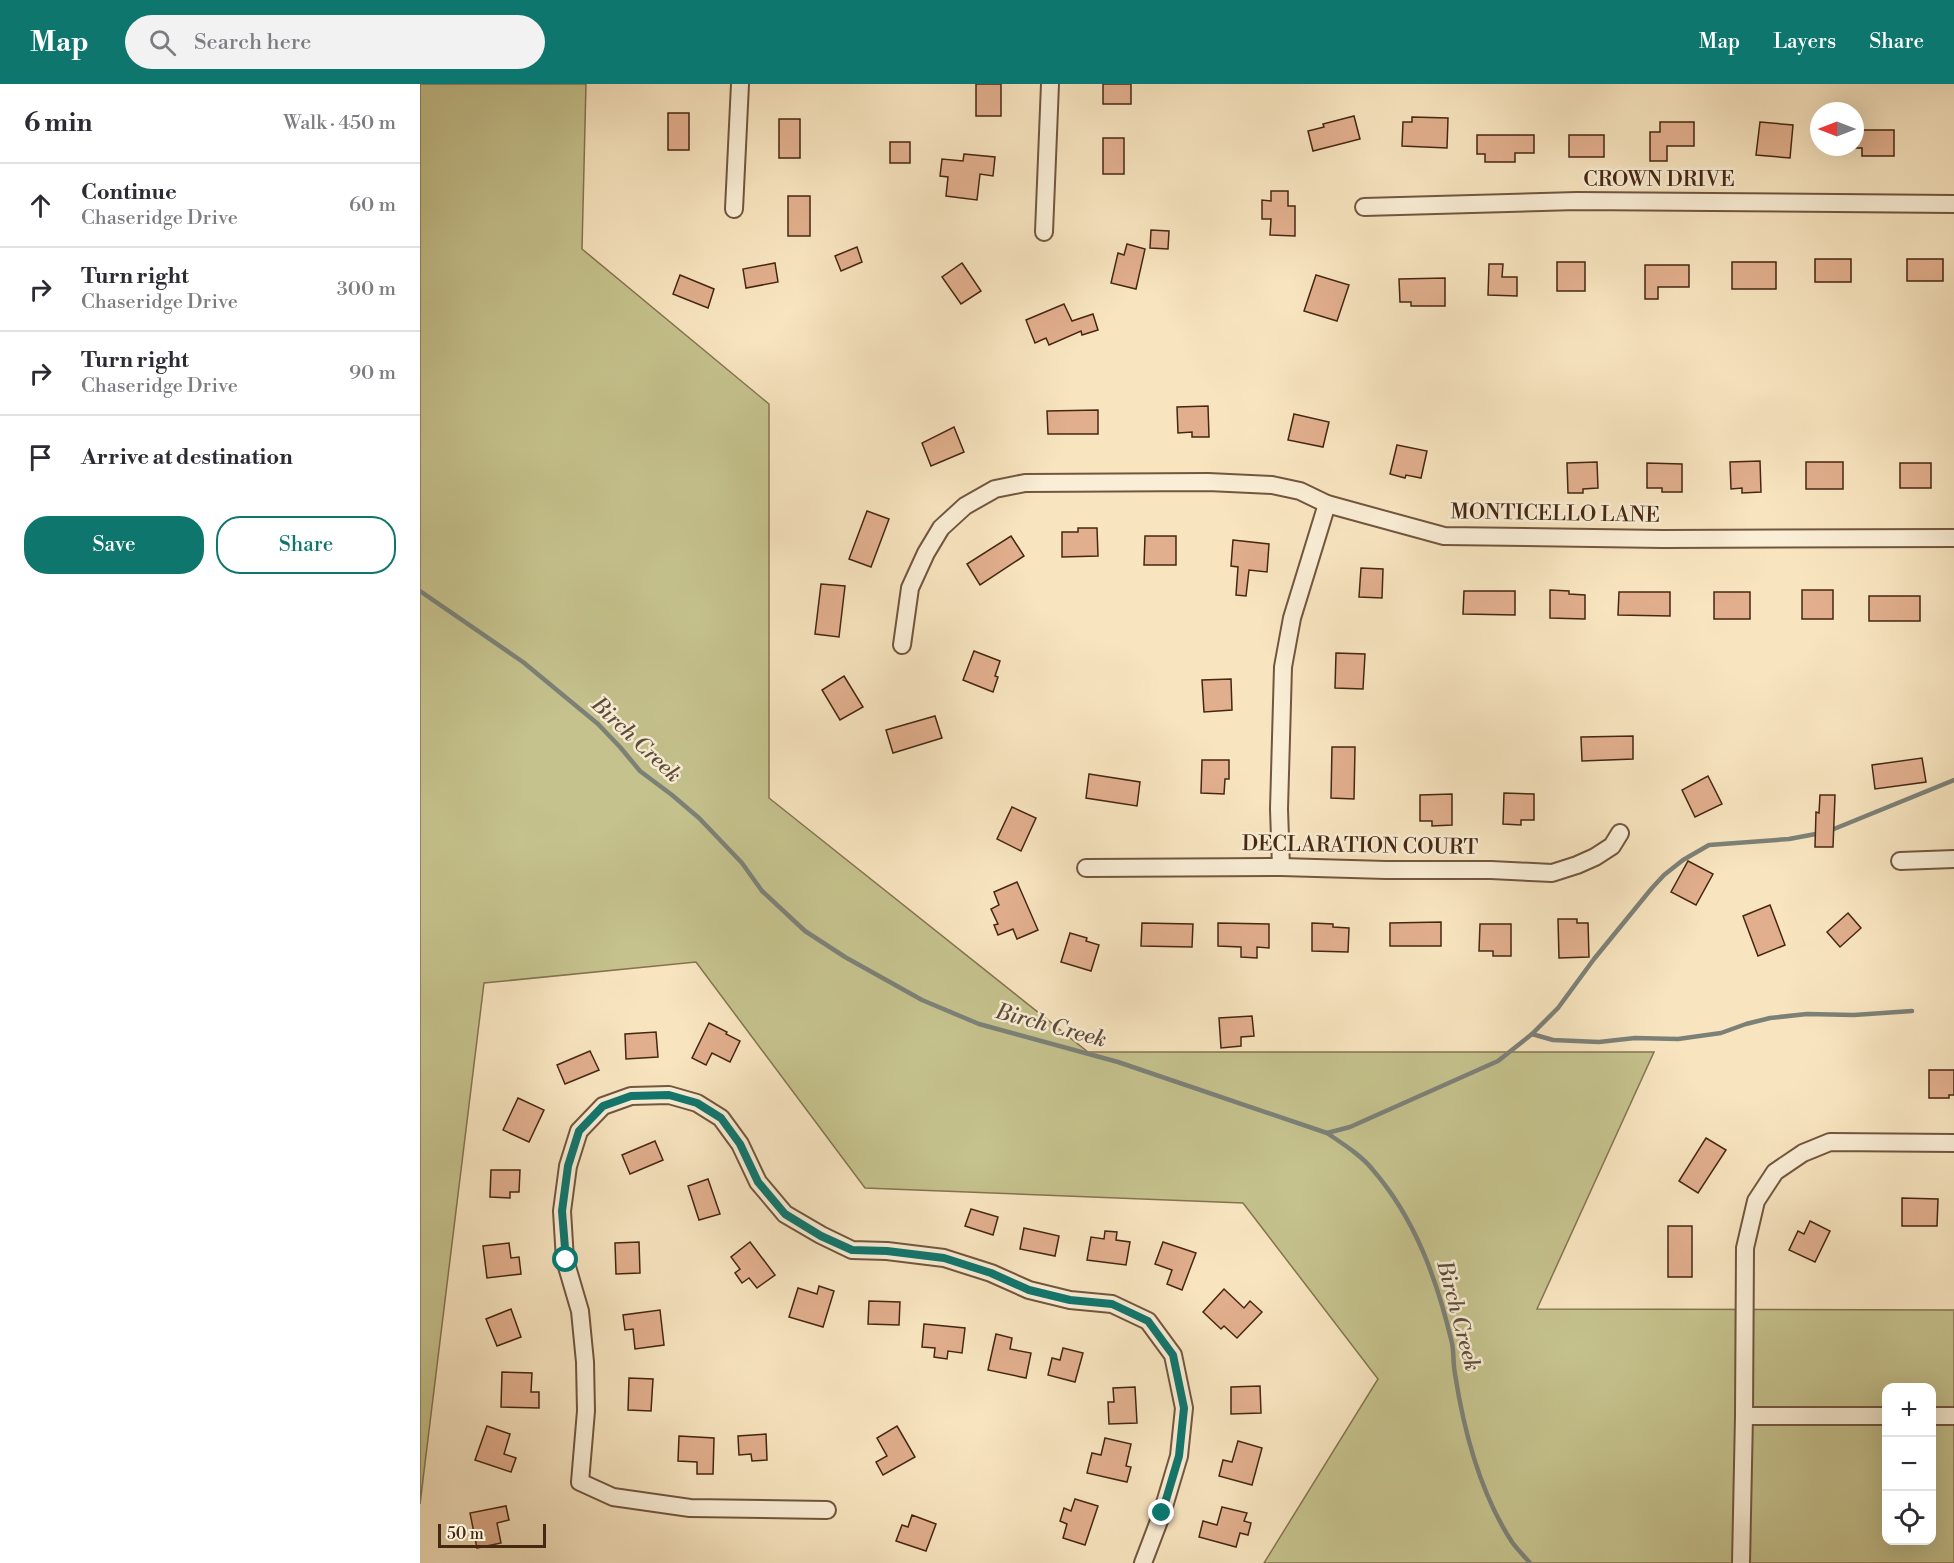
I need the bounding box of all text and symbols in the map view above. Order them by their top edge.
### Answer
search box [125,15,545,69]
text: Map [30,25,89,60]
icon: search [146,26,179,59]
text: Search here [194,29,311,56]
text: Map [1699,29,1740,55]
text: Layers [1773,29,1836,55]
text: Share [1869,29,1924,55]
north arrow [1810,102,1864,156]
text: 6 min [24,107,92,139]
text: Walk · 450 m [283,111,396,136]
street label: CROWN DRIVE [1583,167,1735,193]
text: Continue [81,179,177,206]
icon: ahead [24,189,57,222]
text: 60 m [349,193,396,218]
text: Chaseridge Drive [81,206,238,231]
text: Turn right [81,263,189,290]
icon: right [24,273,57,306]
text: 300 m [337,277,396,302]
text: Chaseridge Drive [81,290,238,315]
text: Turn right [81,347,189,374]
icon: right [24,357,57,390]
text: 90 m [349,361,396,386]
text: Chaseridge Drive [81,374,238,399]
icon: arrive [24,441,57,474]
text: Arrive at destination [81,444,293,471]
street label: MONTICELLO LANE [1450,499,1660,529]
button: Save [24,516,204,574]
button: Share [216,516,396,574]
water label: Birch Creek [585,691,687,789]
street label: DECLARATION COURT [1242,831,1479,861]
water label: Birch Creek [992,998,1109,1054]
route start [552,1246,578,1272]
water label: Birch Creek [1430,1257,1486,1374]
map controls [1882,1383,1936,1545]
button: + [1882,1383,1936,1437]
button: − [1882,1437,1936,1491]
button: locate [1882,1491,1936,1545]
route end [1148,1499,1174,1525]
scale bar [438,1521,546,1548]
text: 50 m [447,1524,484,1544]

